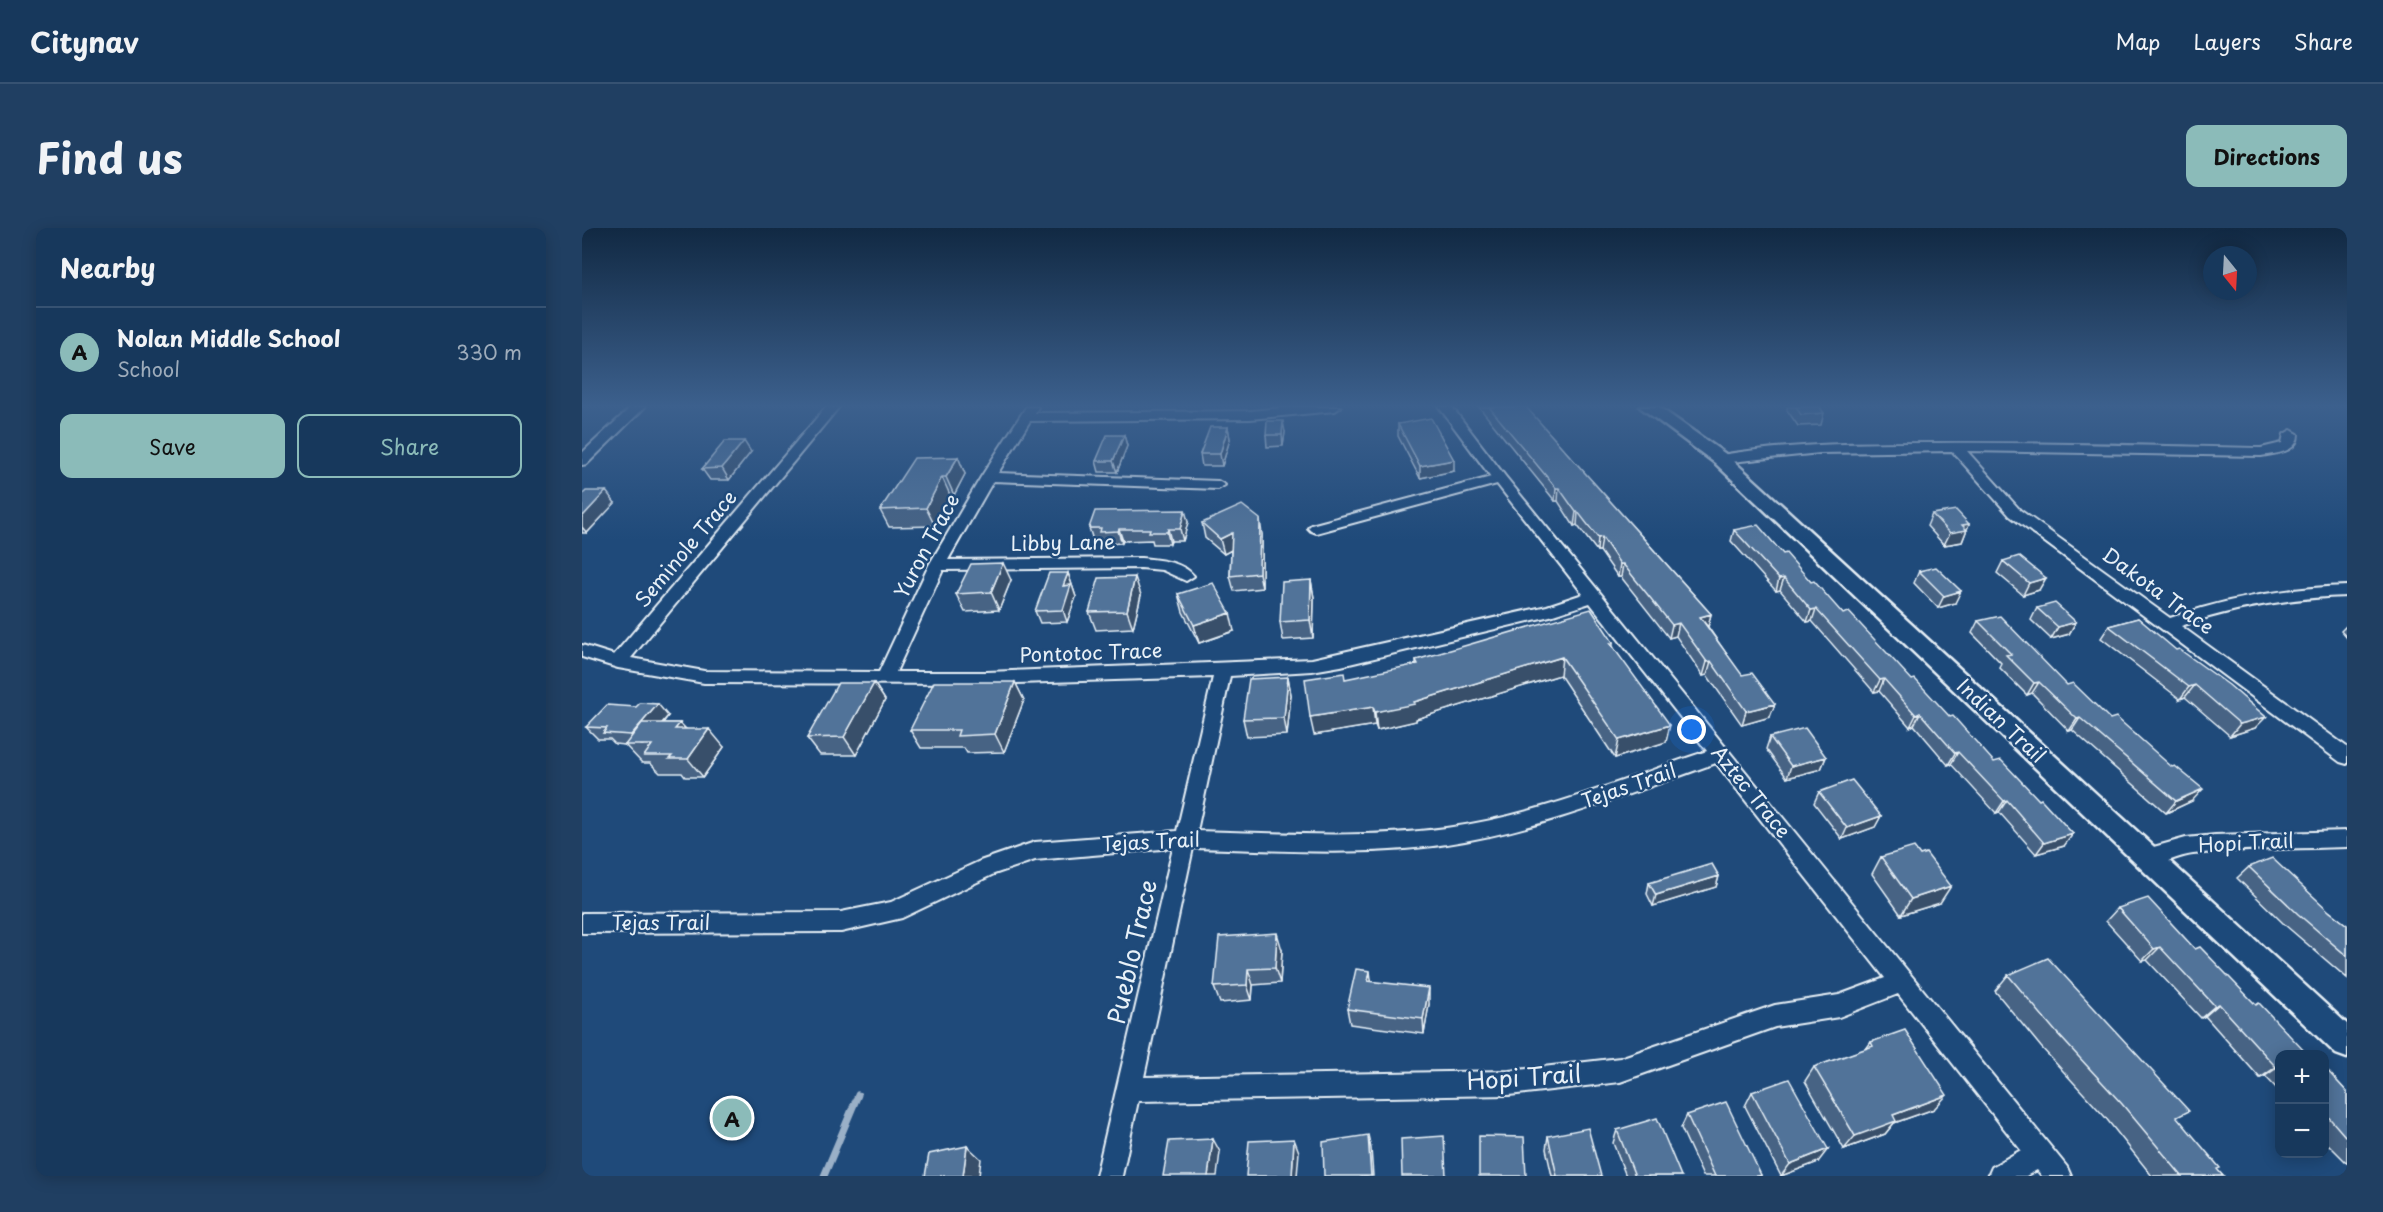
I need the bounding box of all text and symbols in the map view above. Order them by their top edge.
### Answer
text: Citynav [30,20,139,63]
text: Map [2116,25,2160,57]
text: Layers [2193,25,2261,57]
text: Share [2294,25,2353,57]
text: Find us [36,125,183,188]
button: Directions [2186,125,2347,187]
north arrow [2203,246,2257,300]
text: Nearby [60,248,155,287]
text: Nolan Middle School [117,321,340,354]
text: A [72,337,87,367]
text: 330 m [456,337,522,367]
text: School [117,354,180,384]
button: Save [60,414,285,478]
button: Share [297,414,522,478]
street label: Seminole Trace [627,483,743,614]
street label: Yuron Trace [886,488,966,603]
street label: Libby Lane [1010,526,1116,558]
street label: Dakota Trace [2096,539,2221,641]
street label: Pontotoc Trace [1019,635,1163,669]
street label: Indian Trail [1950,671,2053,770]
your location [1677,715,1706,744]
street label: Aztec Trace [1705,738,1799,844]
street label: Tejas Trail [1577,755,1680,815]
street label: Tejas Trail [1101,823,1201,859]
street label: Hopi Trail [2197,825,2295,859]
street label: Pueblo Trace [1097,876,1165,1027]
street label: Tejas Trail [612,907,710,937]
map controls [2275,1050,2329,1158]
button: + [2275,1050,2329,1104]
street label: Hopi Trail [1465,1054,1583,1098]
pin: A [712,1096,752,1140]
button: − [2275,1104,2329,1158]

